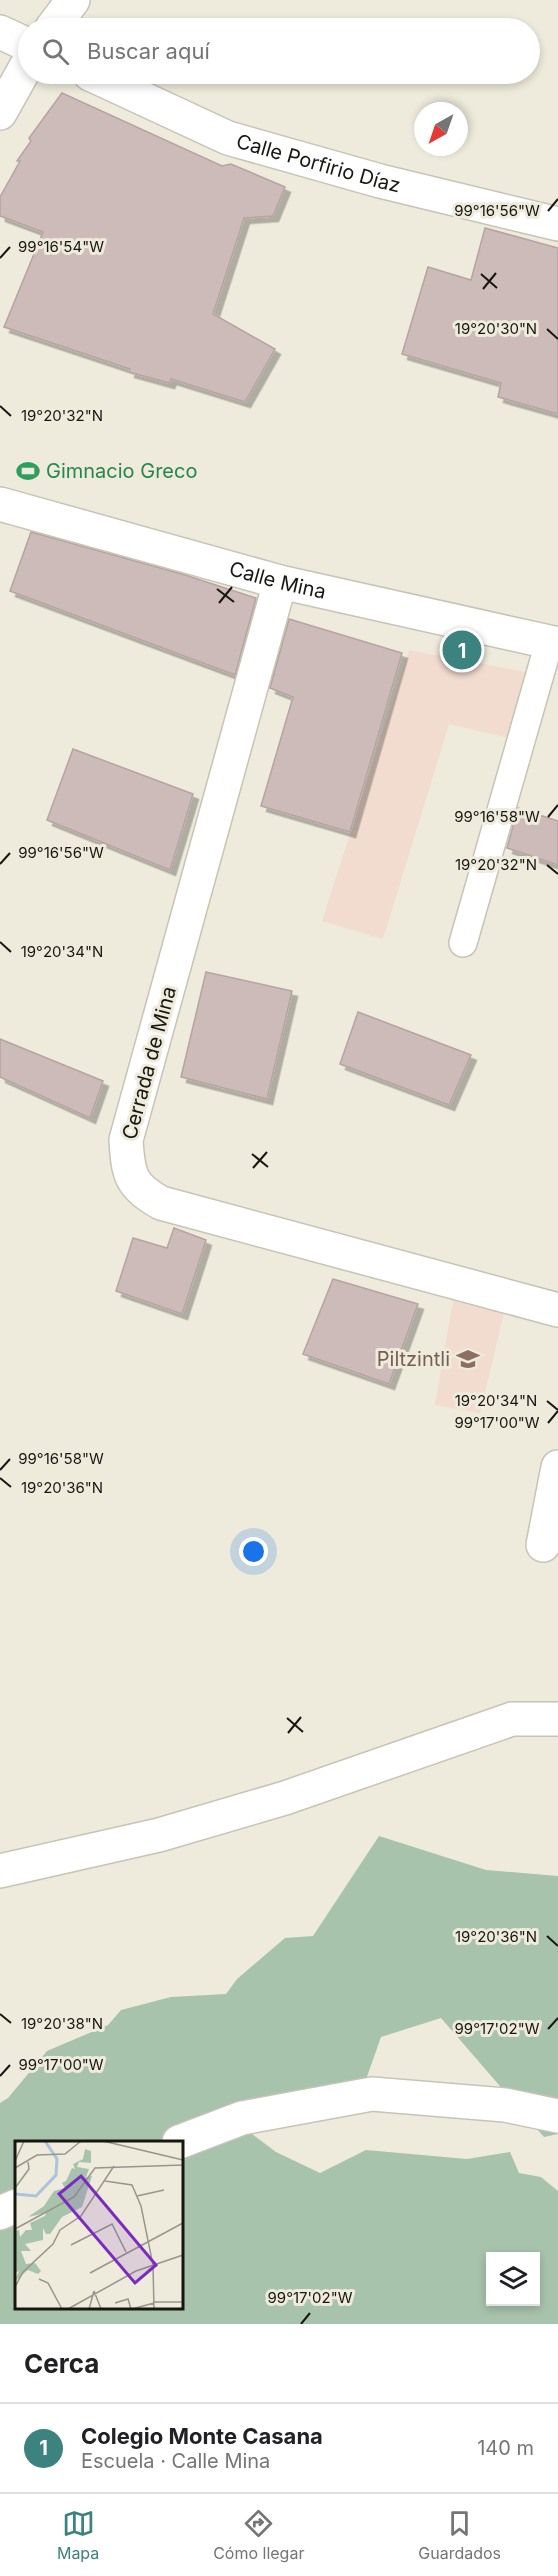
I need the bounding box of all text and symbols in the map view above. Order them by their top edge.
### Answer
search box [18,18,540,84]
icon: search [39,35,72,68]
text: Buscar aquí [87,38,210,64]
north arrow [414,102,468,156]
street label: Calle Porfirio Díaz [234,129,403,198]
text: 99°16'56"W [454,201,540,220]
text: 99°16'54"W [18,237,104,256]
text: 19°20'30"N [455,319,537,338]
text: 19°20'32"N [21,406,103,425]
sports icon: Gimnacio Greco [15,458,41,484]
place label: Gimnacio Greco [46,459,197,483]
street label: Calle Mina [227,556,328,604]
pin: 1 [442,628,482,672]
text: 99°16'58"W [454,807,540,826]
text: 99°16'56"W [18,843,104,862]
text: 19°20'32"N [455,855,537,874]
text: 19°20'34"N [21,942,103,961]
street label: Cerrada de Mina [117,984,181,1142]
school or university icon: Piltzintli [455,1346,481,1372]
place label: Piltzintli [377,1347,450,1371]
text: 19°20'34"N [455,1391,537,1410]
text: 99°17'00"W [454,1413,540,1432]
text: 99°16'58"W [18,1449,104,1468]
text: 19°20'36"N [21,1478,103,1497]
your location [239,1537,268,1566]
text: 19°20'36"N [455,1927,537,1946]
text: 19°20'38"N [21,2014,103,2033]
text: 99°17'02"W [455,2019,540,2038]
text: 99°17'00"W [18,2055,104,2074]
inset map [15,2141,183,2309]
map controls [486,2252,540,2306]
button: layers [486,2252,540,2306]
text: 99°17'02"W [268,2288,353,2307]
text: Cerca [24,2348,99,2379]
text: Colegio Monte Casana [81,2423,323,2449]
text: 1 [39,2436,48,2460]
text: 140 m [477,2436,534,2460]
text: Escuela · Calle Mina [81,2449,270,2473]
tab: Mapa [57,2507,99,2563]
tab: Cómo llegar [213,2507,304,2563]
tab: Guardados [418,2507,501,2563]

